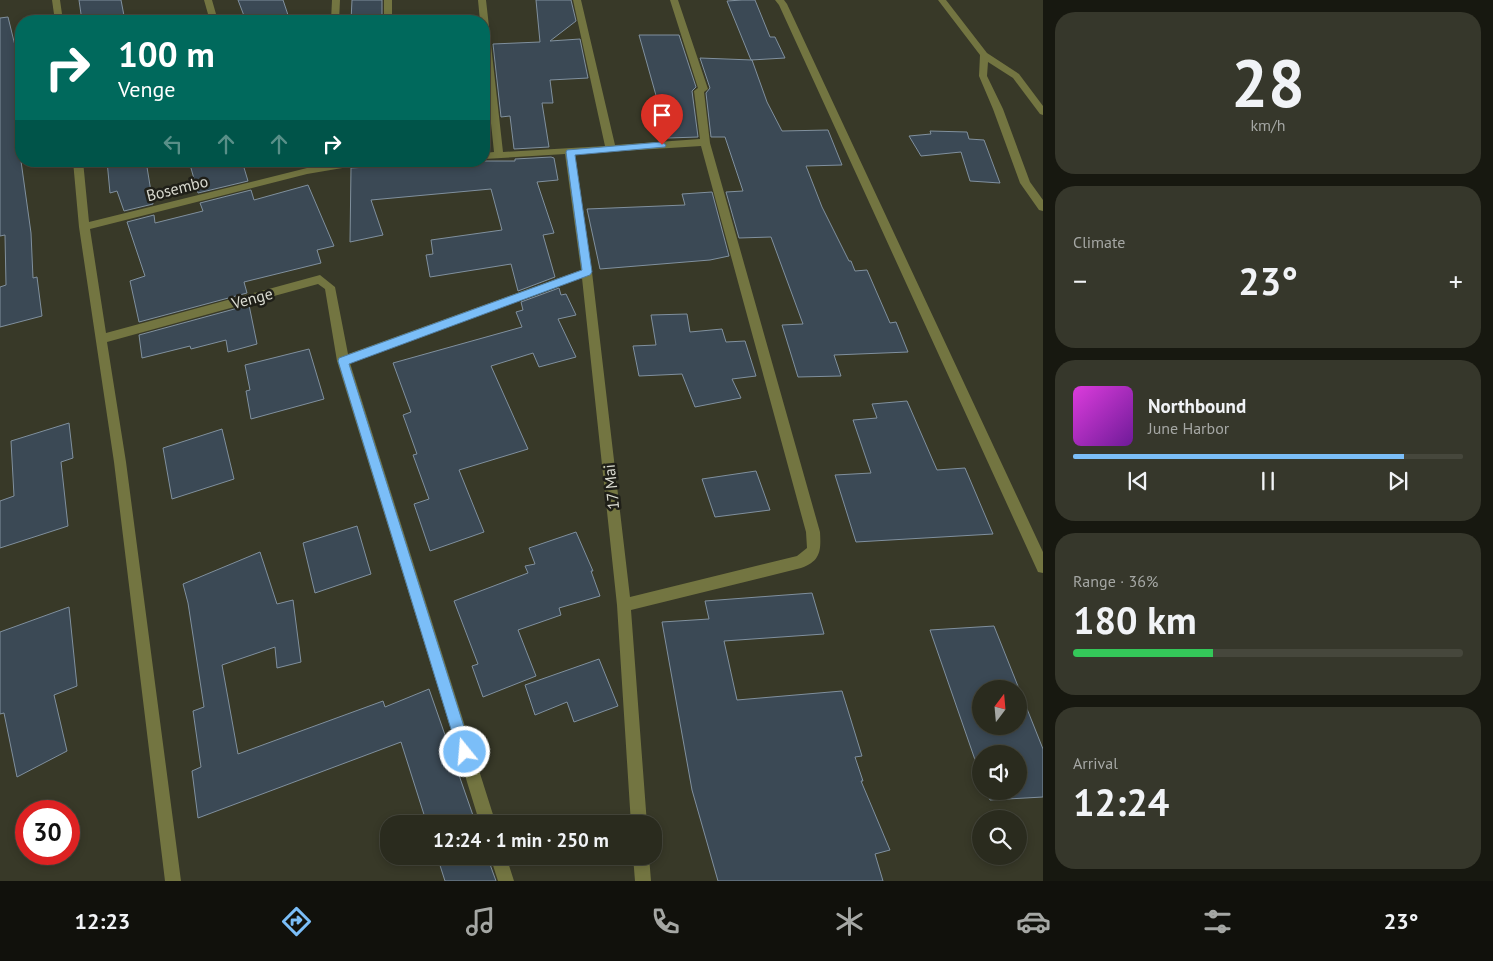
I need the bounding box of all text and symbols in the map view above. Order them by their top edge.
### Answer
text: 100 m [118,31,215,77]
icon: right [35,35,100,100]
text: 28 [1231,40,1305,124]
text: Venge [118,75,175,103]
pin [641,94,683,145]
icon: arrive [648,101,676,129]
text: km/h [1250,115,1286,135]
icon: left [159,130,187,158]
icon: ahead [212,130,240,158]
icon: ahead [265,130,293,158]
icon: right [318,130,346,158]
street label: Bosembo [144,171,210,205]
text: Climate [1073,232,1125,252]
text: 23° [1238,256,1298,305]
text: − [1073,262,1087,299]
text: + [1449,262,1463,299]
street label: Venge [228,283,275,313]
text: Northbound [1148,394,1246,418]
text: June Harbor [1148,418,1229,438]
street label: 17 Mai [599,463,623,511]
icon: previous [1124,467,1152,495]
icon: pause [1254,467,1282,495]
icon: next [1384,467,1412,495]
text: Range · 36% [1073,571,1158,591]
text: 180 km [1073,595,1197,644]
north arrow [972,680,1028,735]
map controls [972,680,1027,865]
position arrow [438,725,490,777]
button: sound [972,745,1027,800]
text: Arrival [1073,753,1118,773]
text: 12:24 [1073,777,1169,826]
speed limit sign: 30 [15,800,80,865]
button: search [972,810,1027,865]
text: 12:24 · 1 min · 250 m [433,828,609,852]
icon: directions [279,904,314,939]
icon: music [463,904,498,939]
icon: phone [648,904,683,939]
icon: climate [832,904,867,939]
icon: car [1016,904,1051,939]
icon: filters [1200,904,1235,939]
text: 12:23 [75,907,130,935]
text: 23° [1384,907,1418,935]

